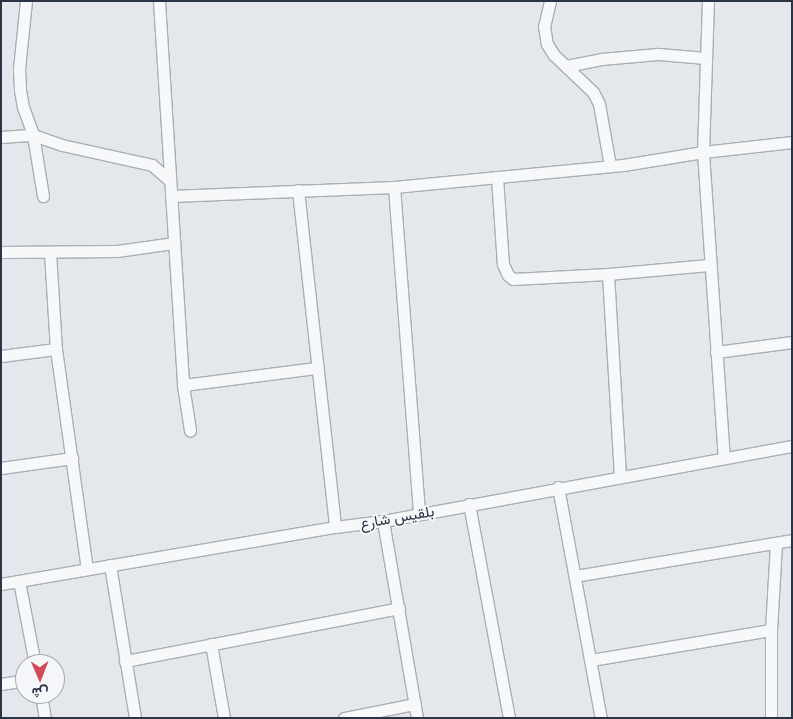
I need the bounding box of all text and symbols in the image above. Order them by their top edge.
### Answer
street label: بلقيس شارع [359,502,435,532]
north arrow [15,654,65,704]
text: ش [32,683,49,703]

